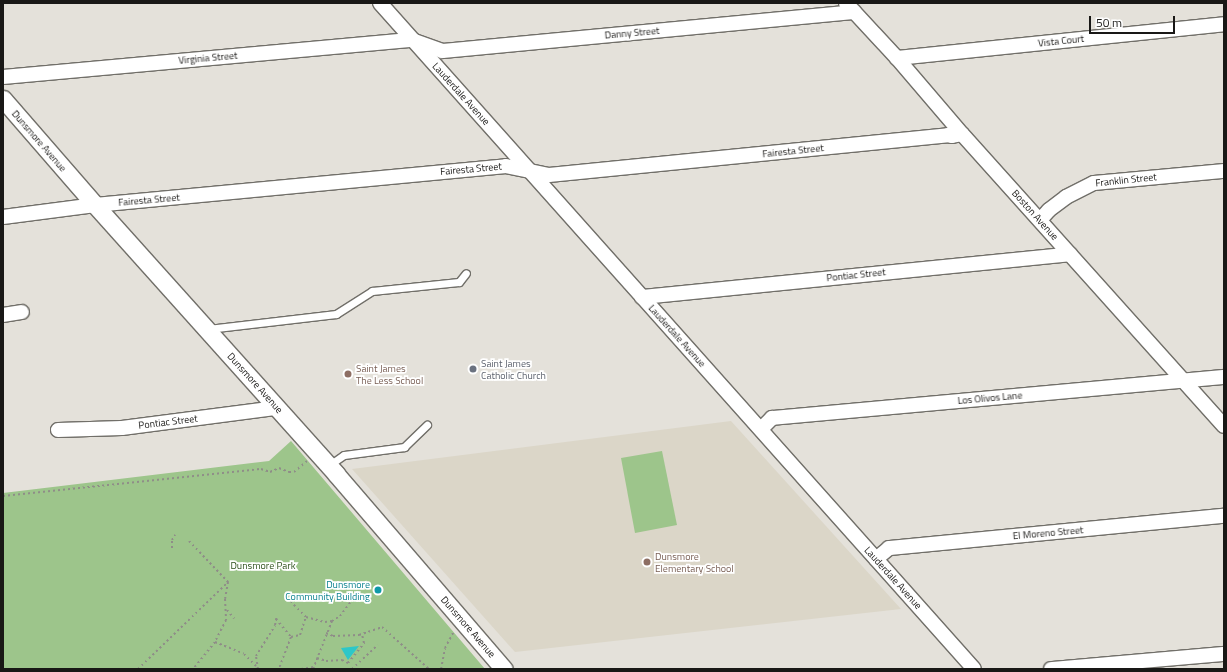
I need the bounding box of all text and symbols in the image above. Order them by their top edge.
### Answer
scale bar [1091,8,1177,34]
text: 50 m [1096,13,1122,32]
street label: Danny Street [604,25,660,41]
street label: Vista Court [1037,33,1085,49]
street label: Virginia Street [178,49,238,67]
street label: Lauderdale Avenue [430,60,492,128]
street label: Dunsmore Avenue [9,108,69,174]
street label: Fairesta Street [762,142,824,160]
street label: Fairesta Street [440,160,502,178]
street label: Franklin Street [1095,171,1157,189]
street label: Boston Avenue [1009,187,1061,243]
street label: Fairesta Street [118,191,180,209]
street label: Pontiac Street [826,266,886,284]
street label: Lauderdale Avenue [646,302,708,370]
street label: Dunsmore Avenue [225,350,285,416]
place label: Saint James Catholic Church [481,357,546,380]
place label: Saint James The Less School [356,362,423,386]
marker: Saint James Catholic Church [468,364,478,374]
marker: Saint James The Less School [343,369,353,379]
street label: Los Olivos Lane [957,389,1023,407]
street label: Pontiac Street [138,412,198,432]
street label: El Moreno Street [1012,524,1084,542]
street label: Lauderdale Avenue [862,544,924,612]
place label: Dunsmore Elementary School [655,550,734,574]
marker: Dunsmore Elementary School [642,557,652,567]
park label: Dunsmore Park [230,560,296,572]
place label: Dunsmore Community Building [285,578,370,602]
marker: Dunsmore Community Building [373,585,383,595]
street label: Dunsmore Avenue [438,594,498,660]

